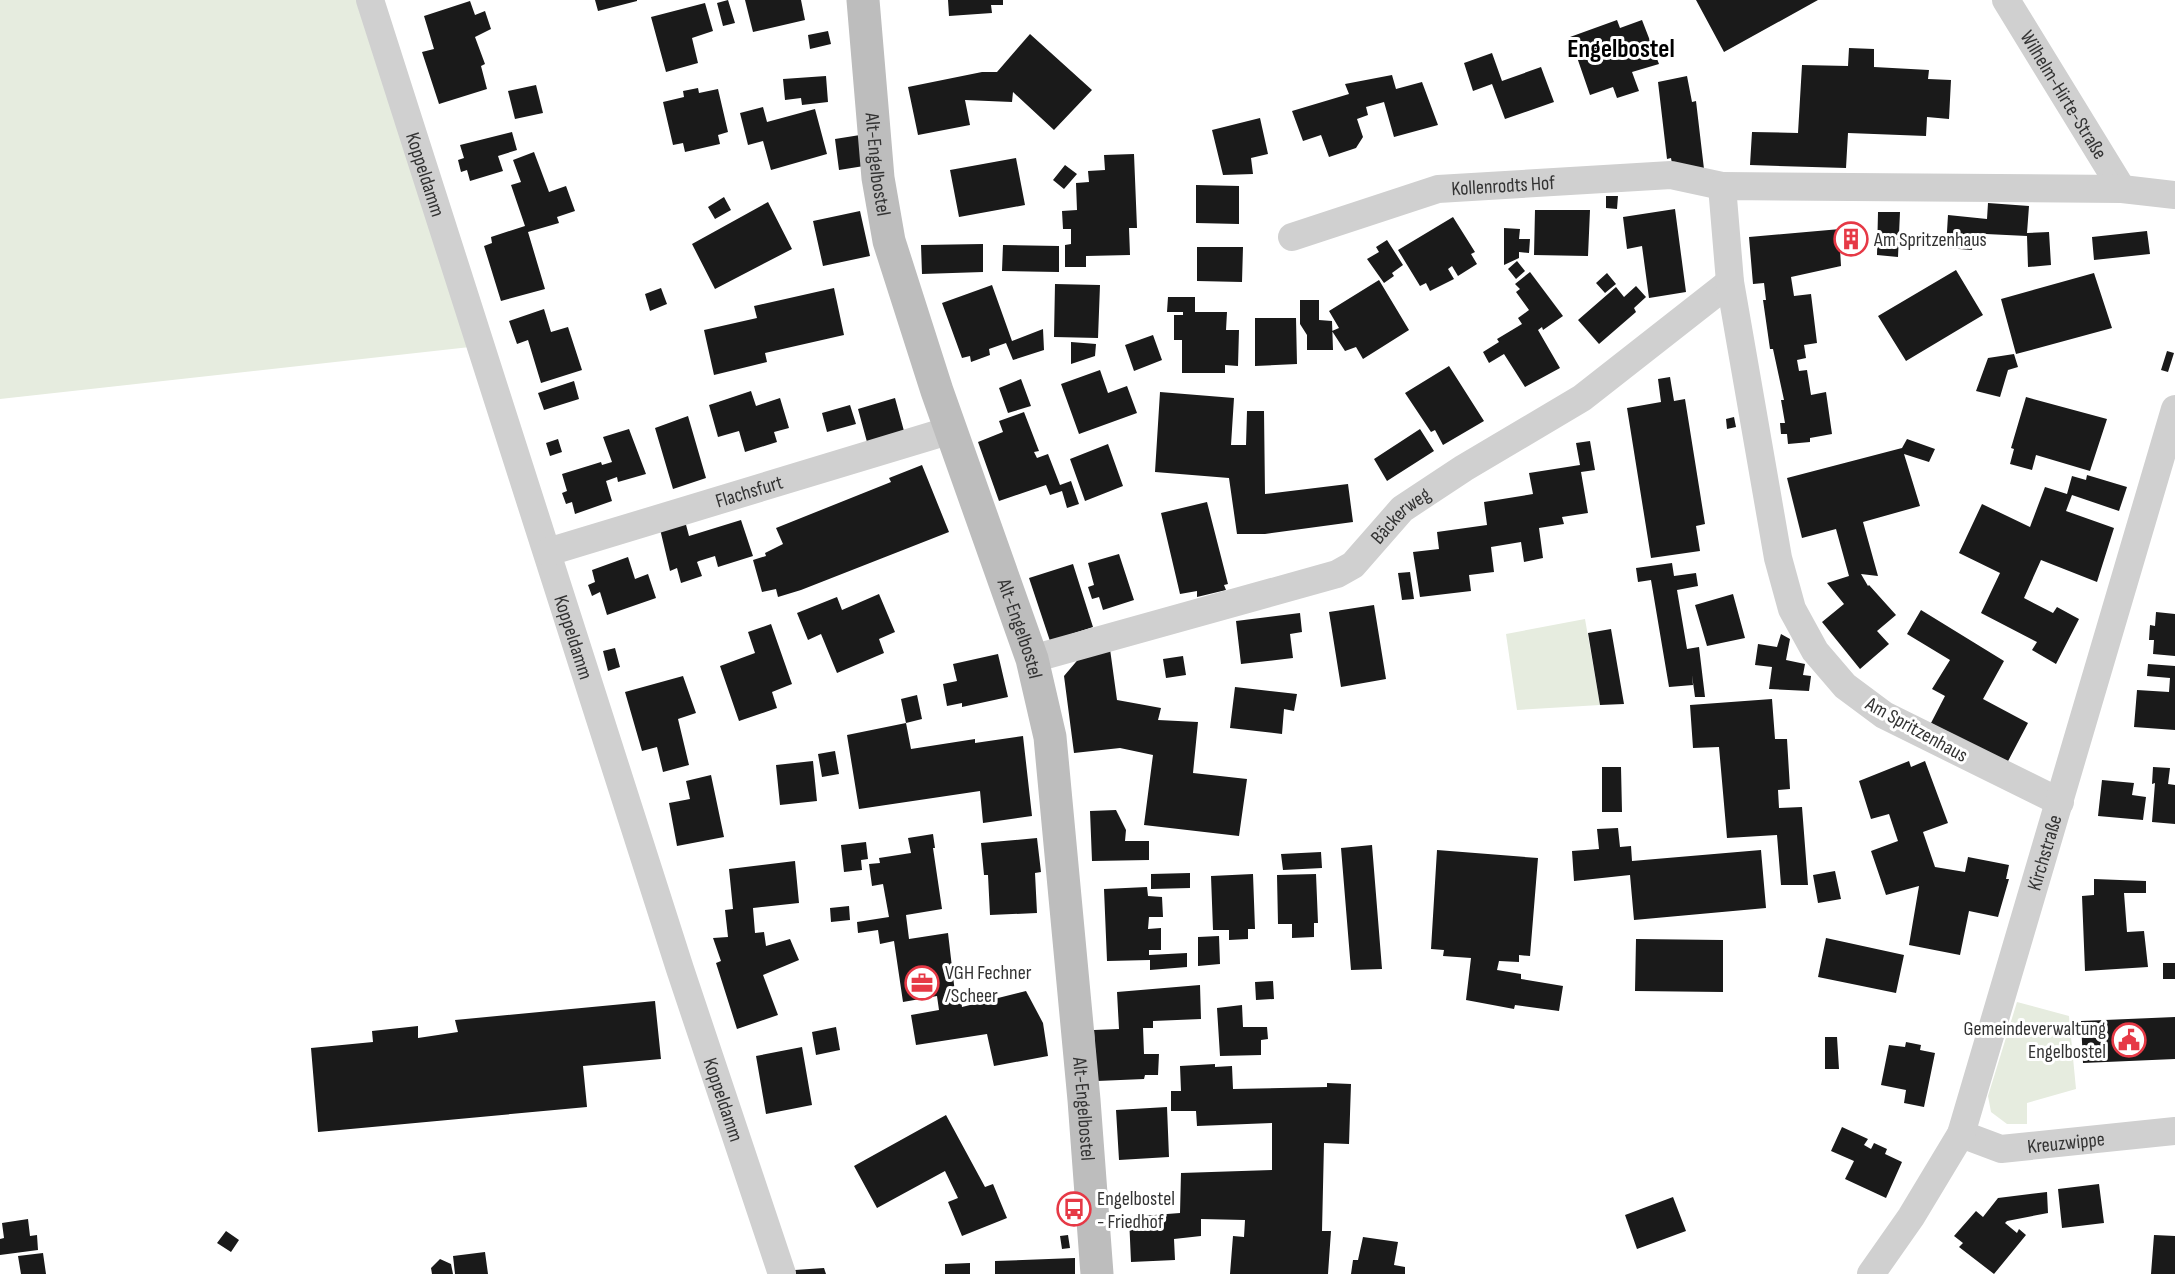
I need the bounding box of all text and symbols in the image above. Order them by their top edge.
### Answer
street label: Wilhelm-Hirte-Straße [2015,26,2112,164]
district label: Engelbostel [1567,34,1675,65]
street label: Alt-Engelbostel [859,111,895,218]
street label: Koppeldamm [400,129,450,220]
street label: Kollenrodts Hof [1451,171,1556,201]
building icon: Am Spritzenhaus [1833,221,1869,257]
place label: Am Spritzenhaus [1873,228,1987,252]
street label: Flachsfurt [713,471,786,514]
street label: Bäckerweg [1366,483,1435,549]
street label: Alt-Engelbostel [991,575,1047,681]
street label: Koppeldamm [548,592,598,683]
street label: Am Spritzenhaus [1860,692,1972,768]
street label: Kirchstraße [2023,812,2068,893]
place label: VGH Fechner /Scheer [945,961,1032,1008]
office icon: VGH Fechner /Scheer [904,965,940,1001]
place label: Gemeindeverwaltung Engelbostel [1964,1017,2106,1064]
public building icon: Gemeindeverwaltung Engelbostel [2111,1022,2147,1058]
street label: Koppeldamm [698,1055,748,1145]
street label: Alt-Engelbostel [1067,1055,1100,1162]
street label: Kreuzwippe [2026,1127,2106,1159]
place label: Engelbostel - Friedhof [1097,1187,1175,1234]
bus stop icon: Engelbostel - Friedhof [1056,1191,1092,1227]

